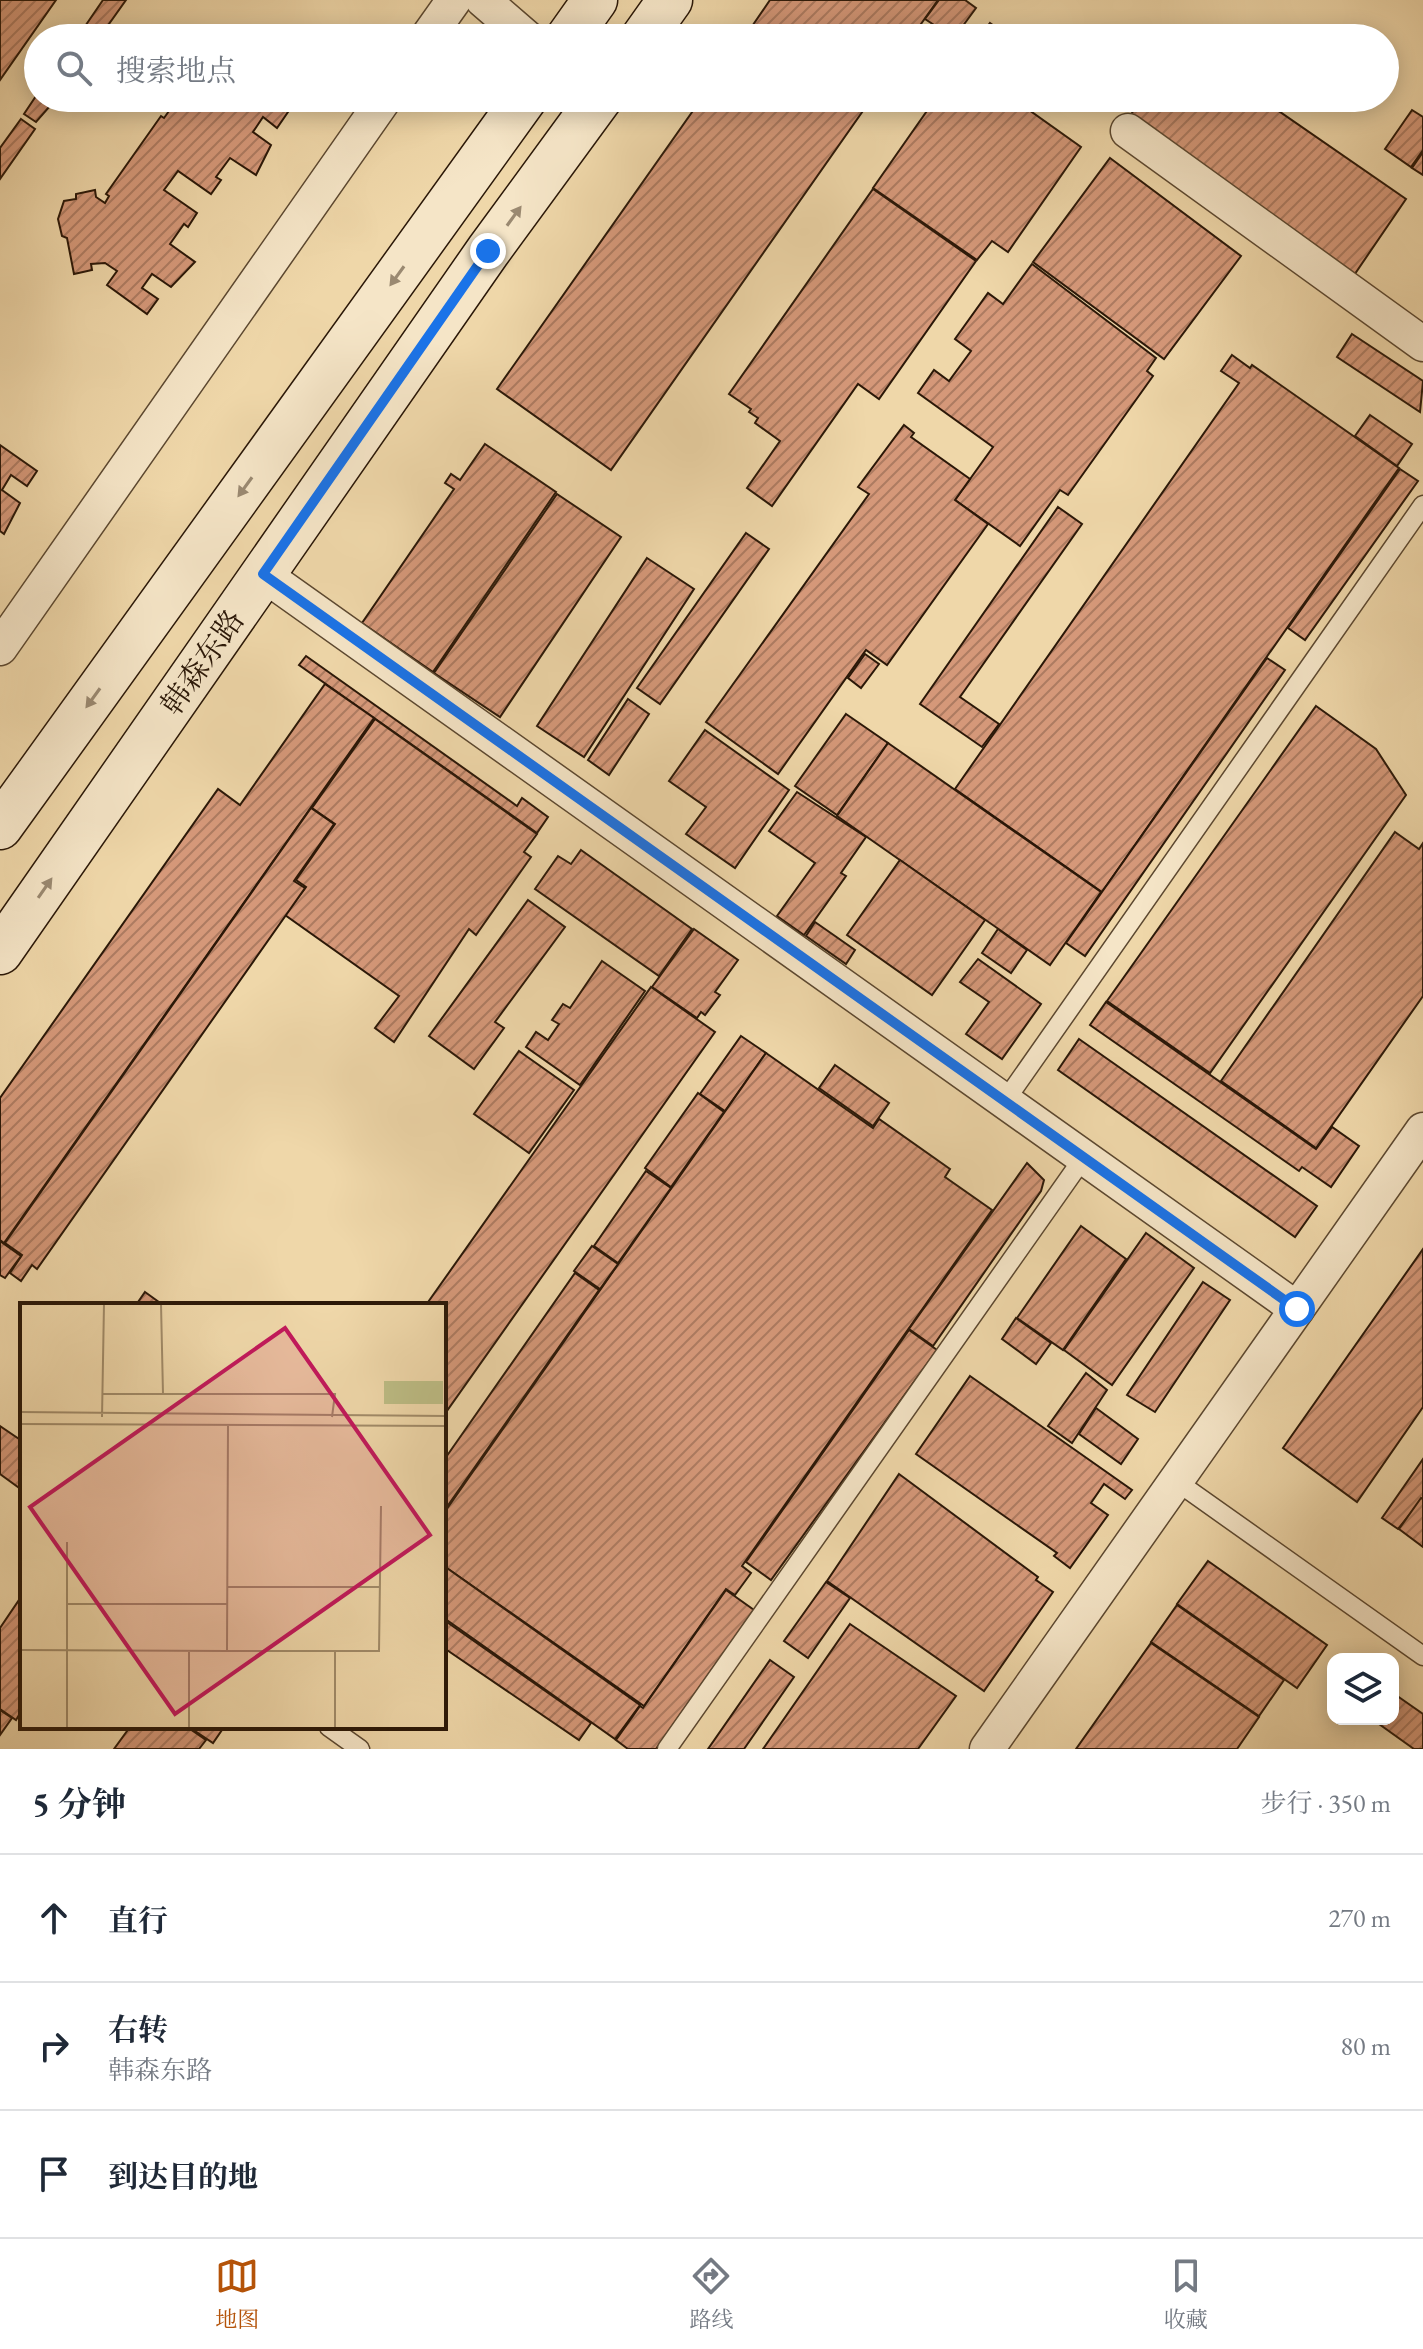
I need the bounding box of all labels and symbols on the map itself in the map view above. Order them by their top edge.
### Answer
one-way arrow [505,205,521,226]
route end [470,233,506,269]
one-way arrow [389,266,405,287]
one-way arrow [237,477,253,498]
street label: 韩森东路 [152,602,252,722]
one-way arrow [86,688,101,709]
one-way arrow [37,878,52,899]
route start [1279,1291,1315,1327]
inset map [20,1303,446,1729]

